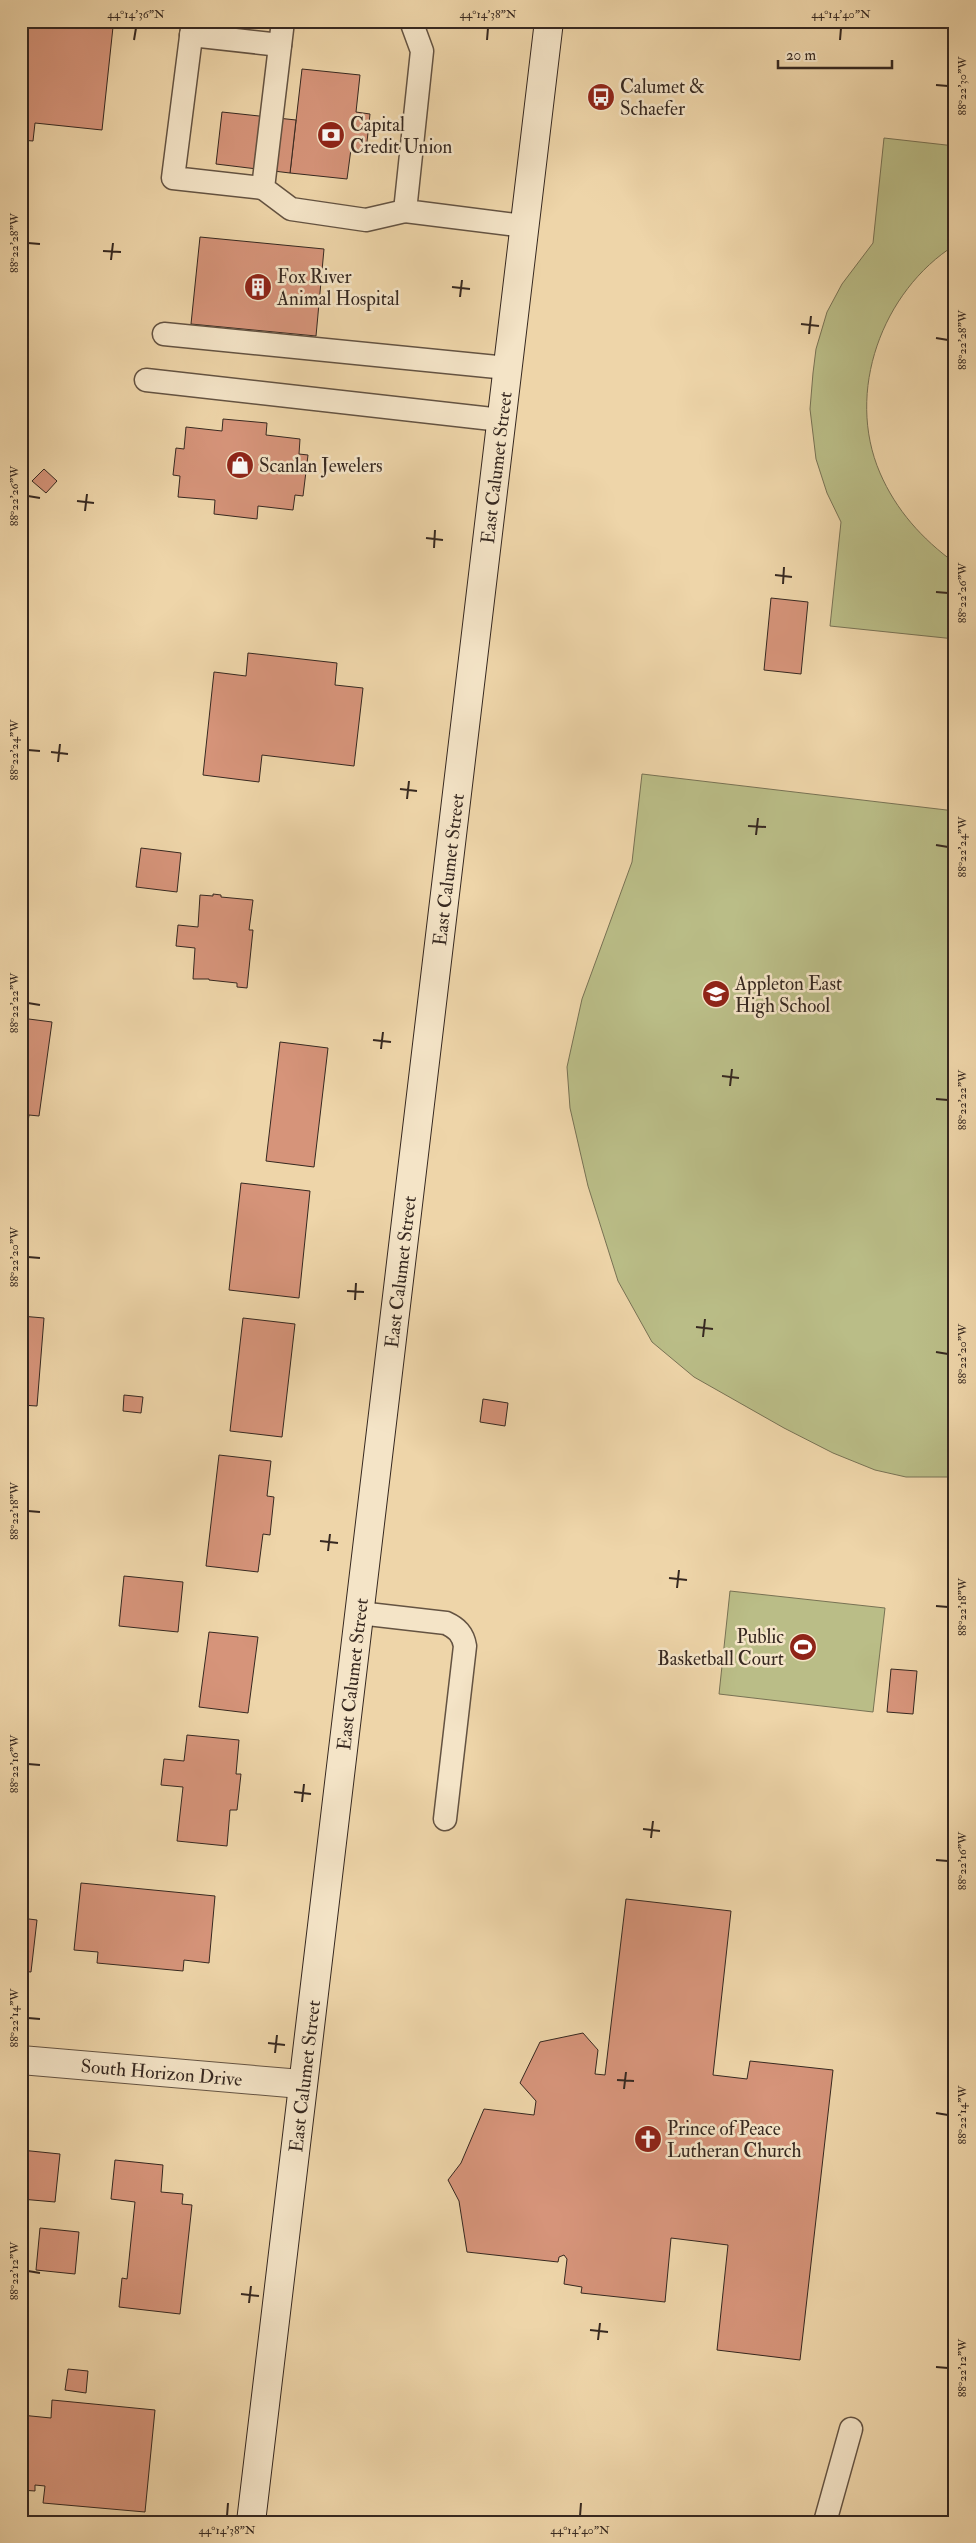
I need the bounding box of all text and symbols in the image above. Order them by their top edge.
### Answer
text: 44°14'36"N [107,7,165,22]
text: 44°14'38"N [459,7,517,22]
text: 44°14'40"N [811,7,871,22]
scale bar [778,38,892,70]
text: 20 m [786,46,816,65]
text: 88°22'30"W [955,56,970,115]
place label: Calumet & Schaefer [620,75,705,121]
bus stop icon: Calumet & Schaefer [586,82,616,112]
place label: Capital Credit Union [350,113,453,159]
bank icon: Capital Credit Union [316,120,346,150]
text: 88°22'28"W [7,212,22,273]
place label: Fox River Animal Hospital [276,265,400,312]
building icon: Fox River Animal Hospital [243,272,273,302]
text: 88°22'28"W [955,309,970,370]
street label: East Calumet Street [476,390,518,545]
shop icon: Scanlan Jewelers [225,450,255,480]
place label: Scanlan Jewelers [259,454,382,478]
text: 88°22'26"W [7,465,22,526]
text: 88°22'26"W [955,562,970,623]
text: 88°22'24"W [7,719,22,780]
street label: East Calumet Street [428,792,470,947]
text: 88°22'24"W [955,816,970,877]
text: 88°22'22"W [7,972,22,1033]
place label: Appleton East High School [734,972,842,1018]
school or university icon: Appleton East High School [701,979,731,1009]
text: 88°22'22"W [955,1069,970,1130]
street label: East Calumet Street [380,1195,422,1349]
text: 88°22'20"W [7,1226,22,1287]
text: 88°22'20"W [955,1323,970,1384]
text: 88°22'18"W [7,1481,22,1540]
text: 88°22'18"W [955,1577,970,1636]
street label: East Calumet Street [332,1597,374,1752]
place label: Public Basketball Court [657,1625,784,1671]
sports icon: Public Basketball Court [788,1632,818,1662]
text: 88°22'16"W [7,1734,22,1793]
text: 88°22'16"W [955,1831,970,1890]
text: 88°22'14"W [7,1988,22,2047]
street label: East Calumet Street [284,1999,326,2154]
street label: South Horizon Drive [80,2054,243,2092]
text: 88°22'14"W [955,2085,970,2144]
place label: Prince of Peace Lutheran Church [667,2117,802,2163]
church icon: Prince of Peace Lutheran Church [633,2124,663,2154]
text: 88°22'12"W [7,2241,22,2300]
text: 88°22'12"W [955,2338,970,2397]
text: 44°14'38"N [198,2523,256,2538]
text: 44°14'40"N [550,2523,610,2538]

